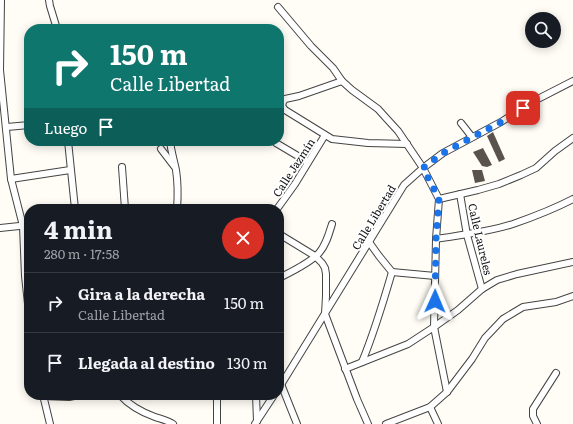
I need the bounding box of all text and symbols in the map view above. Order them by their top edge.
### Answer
map controls [525,12,561,48]
button: search [525,12,561,48]
text: 150 m [110,32,188,74]
icon: right [44,40,96,92]
text: Calle Libertad [110,70,230,97]
pin [506,91,540,125]
icon: arrive [512,97,534,119]
text: Luego [44,116,87,139]
icon: arrive [95,116,117,138]
street label: Calle Jazmín [268,134,318,200]
street label: Calle Libertad [347,181,399,253]
street label: Calle Laureles [465,202,497,276]
text: 4 min [44,211,113,246]
button: close [222,217,264,259]
text: 280 m · 17:58 [44,244,119,263]
position arrow [414,280,456,322]
text: Gira a la derecha [78,282,205,305]
text: 150 m [224,291,264,314]
icon: right [44,292,66,314]
text: Calle Libertad [78,305,165,324]
text: Llegada al destino [78,351,215,374]
text: 130 m [227,351,267,374]
icon: arrive [44,352,66,374]

